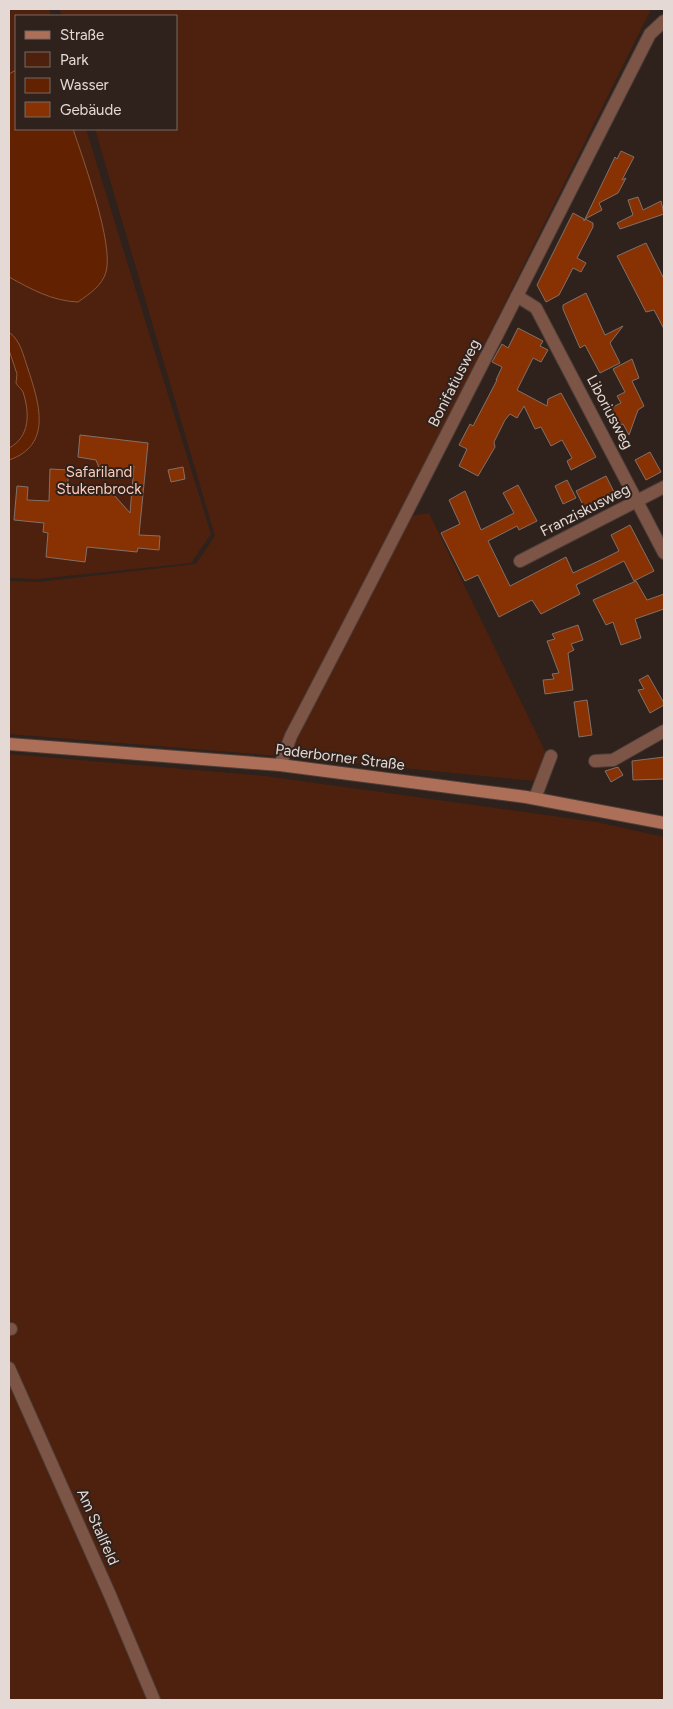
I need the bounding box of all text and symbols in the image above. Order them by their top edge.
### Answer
legend [15,15,178,130]
text: Straße [60,26,104,44]
text: Park [60,51,89,69]
text: Wasser [60,76,109,94]
text: Gebäude [60,101,121,119]
street label: Bonifatiusweg [424,336,484,430]
street label: Liboriusweg [583,372,637,452]
park label: Safariland Stukenbrock [57,463,142,498]
street label: Franziskusweg [537,480,633,540]
street label: Paderborner Straße [274,740,406,774]
street label: Am Stallfeld [73,1486,123,1568]

